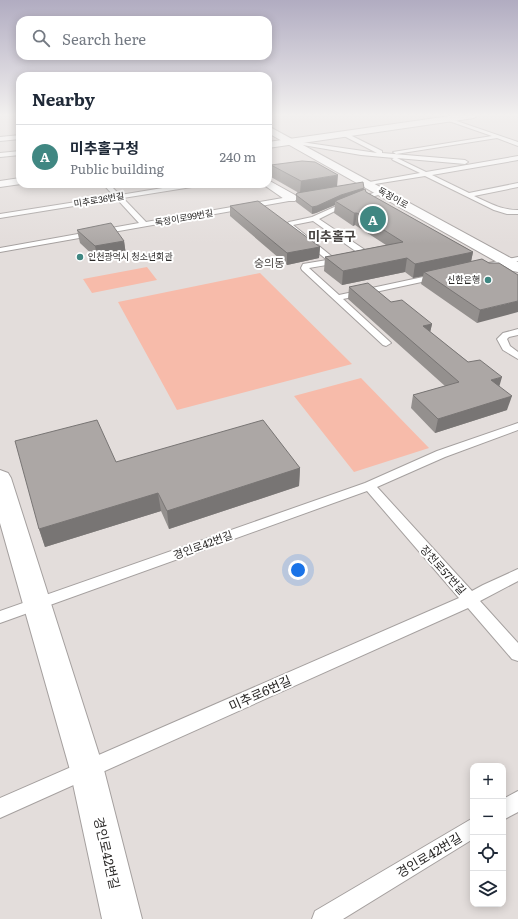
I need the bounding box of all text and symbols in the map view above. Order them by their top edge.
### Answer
search box [16,16,272,60]
icon: search [30,27,52,49]
text: Search here [62,27,146,50]
text: Nearby [32,86,95,111]
text: 미추홀구청 [70,136,139,159]
text: A [40,147,50,166]
text: 240 m [220,147,256,166]
text: Public building [70,159,164,178]
street label: 독정이로 [376,183,411,211]
street label: 미추로36번길 [73,188,125,210]
pin: A [360,204,386,234]
street label: 독정이로99번길 [154,205,214,229]
district label: 미추홀구 [308,226,356,245]
place label: 인천광역시 청소년회관 [88,249,173,263]
marker: 인천광역시 청소년회관 [75,252,85,262]
district label: 숭의동 [254,254,284,270]
place label: 신한은행 [447,272,480,286]
marker: 신한은행 [483,275,493,285]
street label: 경인로42번길 [171,526,235,562]
street label: 장천로57번길 [417,541,470,598]
your location [288,560,308,580]
street label: 미추로6번길 [225,670,294,715]
map controls [470,763,506,907]
button: + [470,763,506,799]
button: − [470,799,506,835]
street label: 경인로42번길 [90,815,125,891]
street label: 경인로42번길 [392,827,465,882]
button: locate [470,835,506,871]
button: layers [470,871,506,907]

